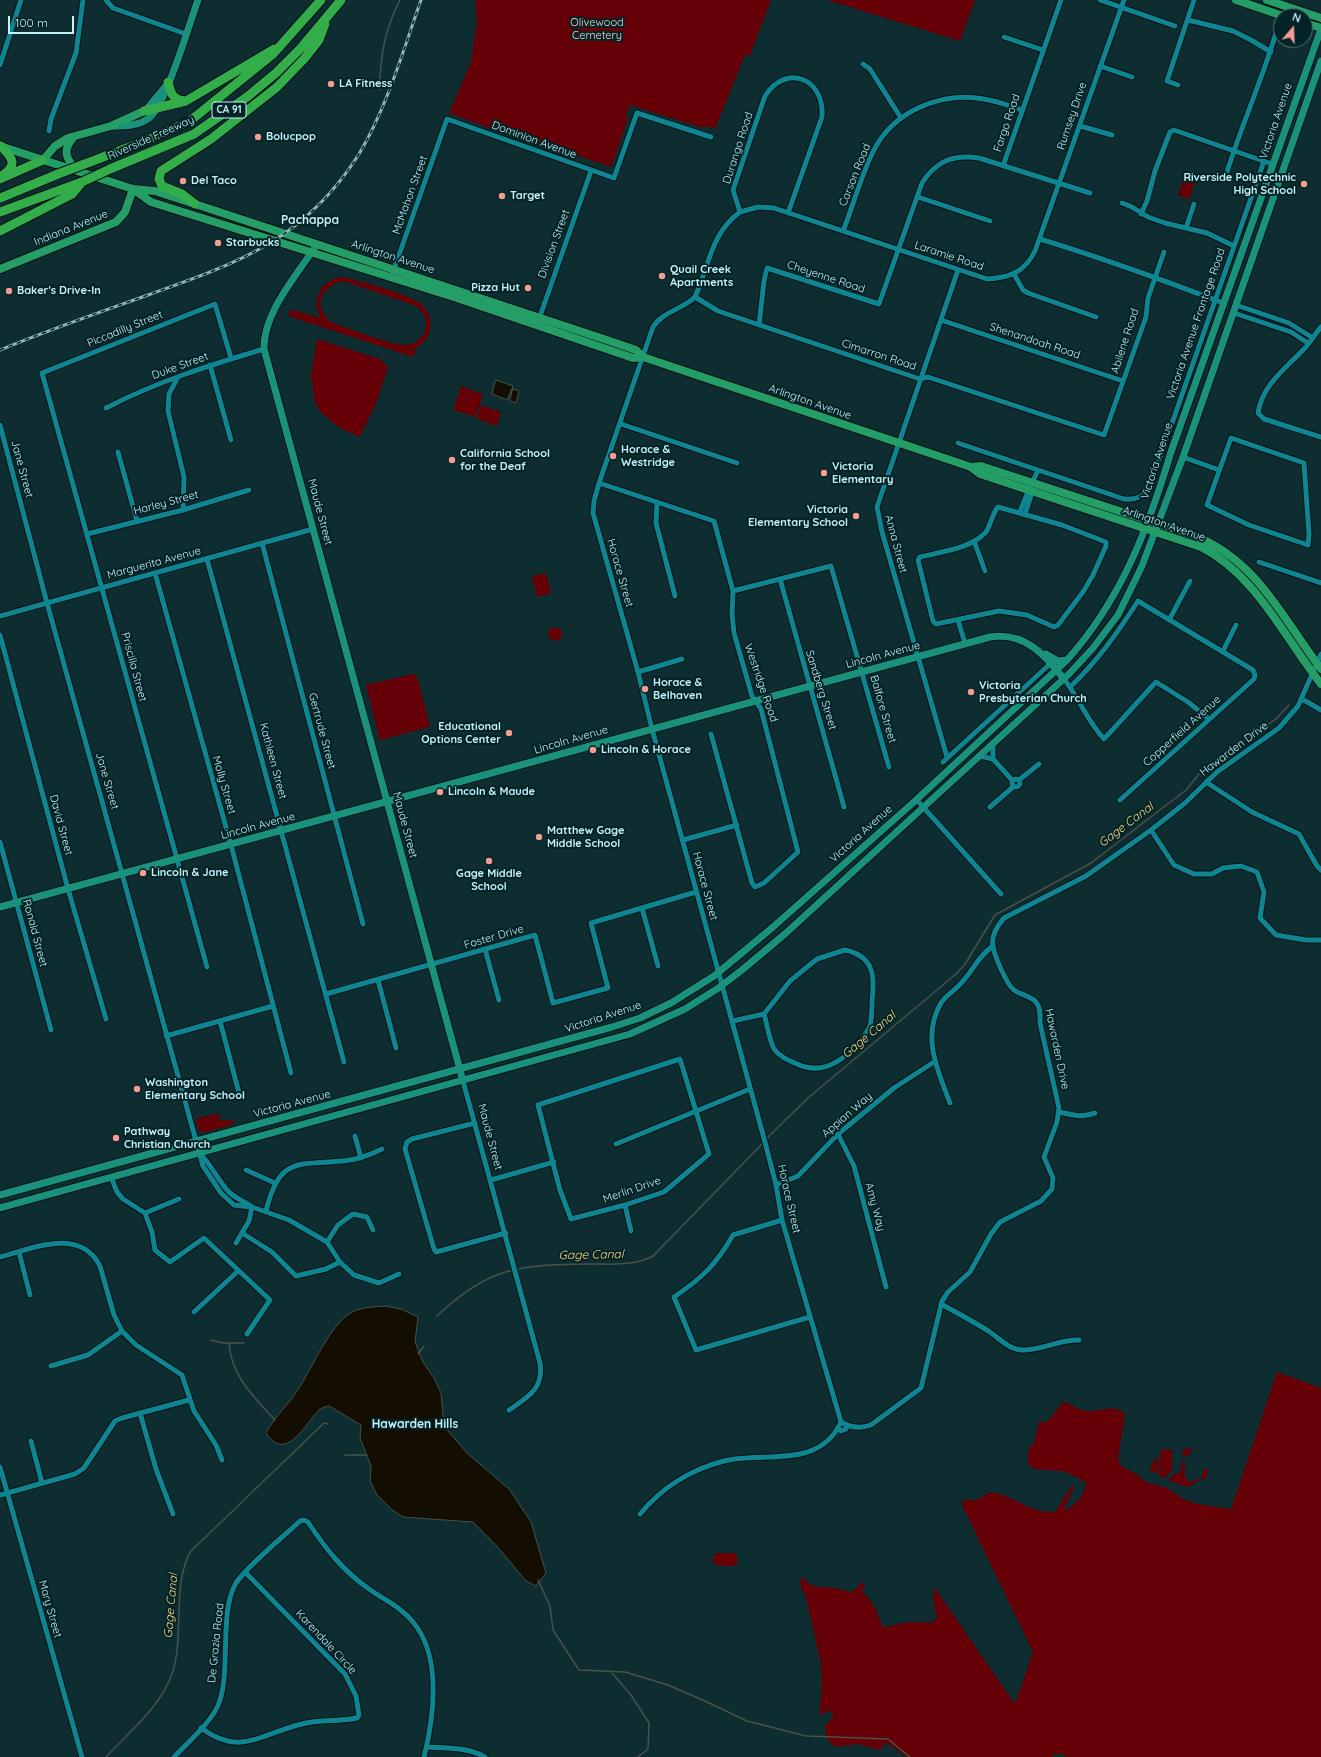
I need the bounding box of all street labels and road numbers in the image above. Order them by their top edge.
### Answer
street label: Rumsey Drive [1054,80,1090,152]
street label: Victoria Avenue [1257,81,1295,161]
street label: Fargo Road [991,92,1023,154]
road number: CA 91 [212,102,246,118]
street label: Durango Road [720,110,756,186]
street label: Riverside Freeway [106,113,196,163]
street label: Dominion Avenue [490,119,578,161]
street label: Carson Road [836,142,874,208]
street label: McMahon Street [390,154,430,236]
street label: Indiana Avenue [32,207,110,249]
street label: Division Street [535,208,573,280]
street label: Arlington Avenue [350,237,436,277]
street label: Laramie Road [913,239,985,273]
street label: Victoria Avenue Frontage Road [1164,247,1228,401]
street label: Cheyenne Road [785,258,867,296]
street label: Abilene Road [1108,307,1142,375]
street label: Piccadilly Street [85,308,165,350]
street label: Shenandoah Road [988,320,1082,362]
street label: Cimarron Road [840,337,918,373]
street label: Duke Street [150,350,210,382]
street label: Arlington Avenue [767,382,853,422]
street label: Victoria Avenue [1138,421,1176,501]
street label: Jane Street [8,439,36,499]
street label: Maude Street [305,478,335,546]
street label: Harley Street [132,488,200,518]
street label: Arlington Avenue [1121,504,1207,544]
street label: Anna Street [882,514,910,574]
street label: Horace Street [604,537,636,609]
street label: Marguerita Avenue [106,544,202,582]
street label: Priscilla Street [118,631,150,703]
street label: Lincoln Avenue [844,639,922,671]
street label: Westridge Road [741,642,781,724]
street label: Sandberg Street [803,649,839,731]
street label: Balfore Street [867,674,899,744]
street label: Gertrude Street [305,691,339,771]
street label: Copperfield Avenue [1140,693,1224,769]
street label: Hawarden Drive [1197,719,1271,779]
street label: Kathleen Street [256,721,290,801]
street label: Lincoln Avenue [532,723,610,757]
street label: Jane Street [93,751,121,811]
street label: Molly Street [209,754,239,816]
street label: Maude Street [390,791,420,859]
street label: David Street [47,793,75,857]
street label: Victoria Avenue [827,802,895,866]
street label: Lincoln Avenue [219,810,297,842]
street label: Horace Street [690,850,720,922]
street label: Ronald Street [20,898,50,968]
street label: Foster Drive [463,922,525,952]
street label: Victoria Avenue [563,998,643,1036]
street label: Hawarden Drive [1042,1007,1072,1091]
street label: Victoria Avenue [252,1087,332,1121]
street label: Appian Way [819,1090,875,1140]
street label: Maude Street [475,1103,505,1171]
street label: Horace Street [775,1163,803,1235]
street label: Merlin Drive [601,1174,663,1206]
street label: Amy Way [862,1181,888,1233]
street label: Mary Street [35,1579,65,1639]
street label: De Grazia Road [205,1602,227,1684]
street label: Karendale Circle [293,1607,359,1677]

